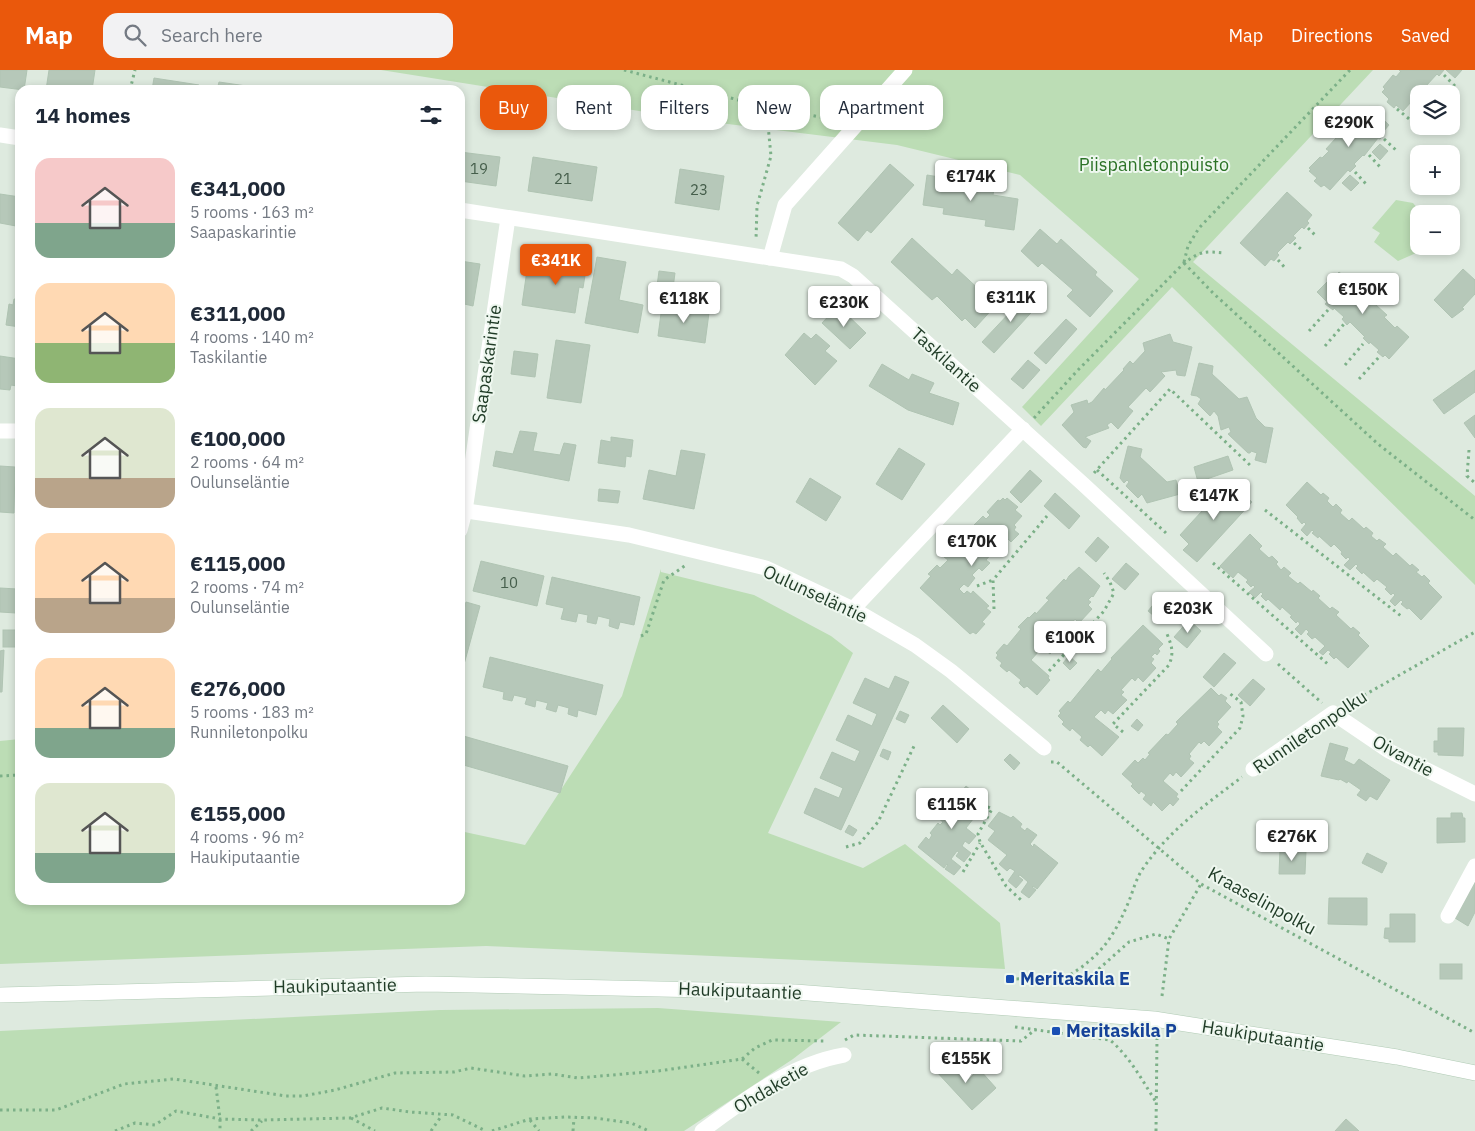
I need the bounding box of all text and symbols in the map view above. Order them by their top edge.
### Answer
search box [103,13,453,58]
text: Map [25,19,73,51]
icon: search [121,21,149,49]
text: Search here [161,23,263,47]
text: Map [1228,24,1263,47]
text: Directions [1291,24,1373,47]
text: Saved [1401,24,1450,47]
chip: Buy [480,85,547,130]
chip: Rent [557,85,631,130]
chip: Filters [641,85,728,130]
chip: New [738,85,810,130]
chip: Apartment [820,85,943,130]
map controls [1410,85,1460,255]
button: layers [1410,85,1460,135]
text: 14 homes [35,101,131,129]
icon: filters [417,101,445,129]
pin: €290K [1314,106,1384,148]
text: €290K [1324,112,1374,132]
button: + [1410,145,1460,195]
park label: Piispanletonpuisto [1079,153,1229,176]
house number: 19 [470,159,488,178]
pin: €174K [936,160,1006,202]
text: €174K [946,166,996,186]
house number: 21 [554,169,572,188]
text: €341,000 [190,174,285,202]
icon: home [75,178,135,238]
house number: 23 [690,180,708,199]
text: 5 rooms · 163 m² [190,202,314,222]
button: − [1410,205,1460,255]
text: Saapaskarintie [190,222,296,242]
pin: €341K [521,244,591,286]
text: €341K [531,250,581,270]
pin: €150K [1328,272,1398,315]
text: €150K [1338,279,1388,299]
pin: €311K [976,280,1046,323]
pin: €118K [649,282,719,324]
pin: €230K [809,286,879,328]
text: €311K [986,287,1036,307]
text: €118K [659,288,709,308]
text: €230K [819,292,869,312]
text: €311,000 [190,299,285,327]
icon: home [75,303,135,363]
street label: Saapaskarintie [467,303,506,425]
street label: Taskilantie [906,322,986,397]
text: 4 rooms · 140 m² [190,327,314,347]
text: Taskilantie [190,347,267,367]
text: €100,000 [190,424,285,452]
icon: home [75,428,135,488]
text: 2 rooms · 64 m² [190,452,304,472]
text: Oulunseläntie [190,472,290,492]
pin: €147K [1179,478,1249,521]
text: €147K [1189,485,1239,505]
pin: €170K [937,524,1007,567]
text: €170K [947,531,997,551]
text: €115,000 [190,549,285,577]
icon: home [75,553,135,613]
street label: Oulunseläntie [759,559,871,628]
house number: 10 [500,573,518,592]
text: 2 rooms · 74 m² [190,577,304,597]
pin: €203K [1153,592,1223,634]
text: Oulunseläntie [190,597,290,617]
text: €203K [1163,598,1213,618]
pin: €100K [1035,620,1105,663]
text: €100K [1045,627,1095,647]
text: €276,000 [190,674,285,702]
icon: home [75,678,135,738]
street label: Runniletonpolku [1248,685,1371,778]
text: 5 rooms · 183 m² [190,702,314,722]
text: Runniletonpolku [190,722,308,742]
street label: Oivantie [1369,729,1438,782]
pin: €115K [917,788,987,830]
text: €115K [927,794,977,814]
text: €155,000 [190,799,285,827]
icon: home [75,803,135,863]
pin: €276K [1257,820,1327,862]
text: €276K [1267,826,1317,846]
text: 4 rooms · 96 m² [190,827,304,847]
text: Haukiputaantie [190,847,300,867]
street label: Kraaselinpolku [1204,861,1320,940]
place label: Meritaskila E [1020,967,1130,990]
street label: Haukiputaantie [273,973,397,998]
marker: Meritaskila E [1004,973,1016,985]
street label: Haukiputaantie [678,977,802,1004]
street label: Haukiputaantie [1200,1014,1326,1057]
place label: Meritaskila P [1066,1019,1177,1042]
marker: Meritaskila P [1050,1025,1062,1037]
pin: €155K [931,1042,1001,1084]
text: €155K [941,1048,991,1068]
street label: Ohdaketie [729,1057,812,1118]

